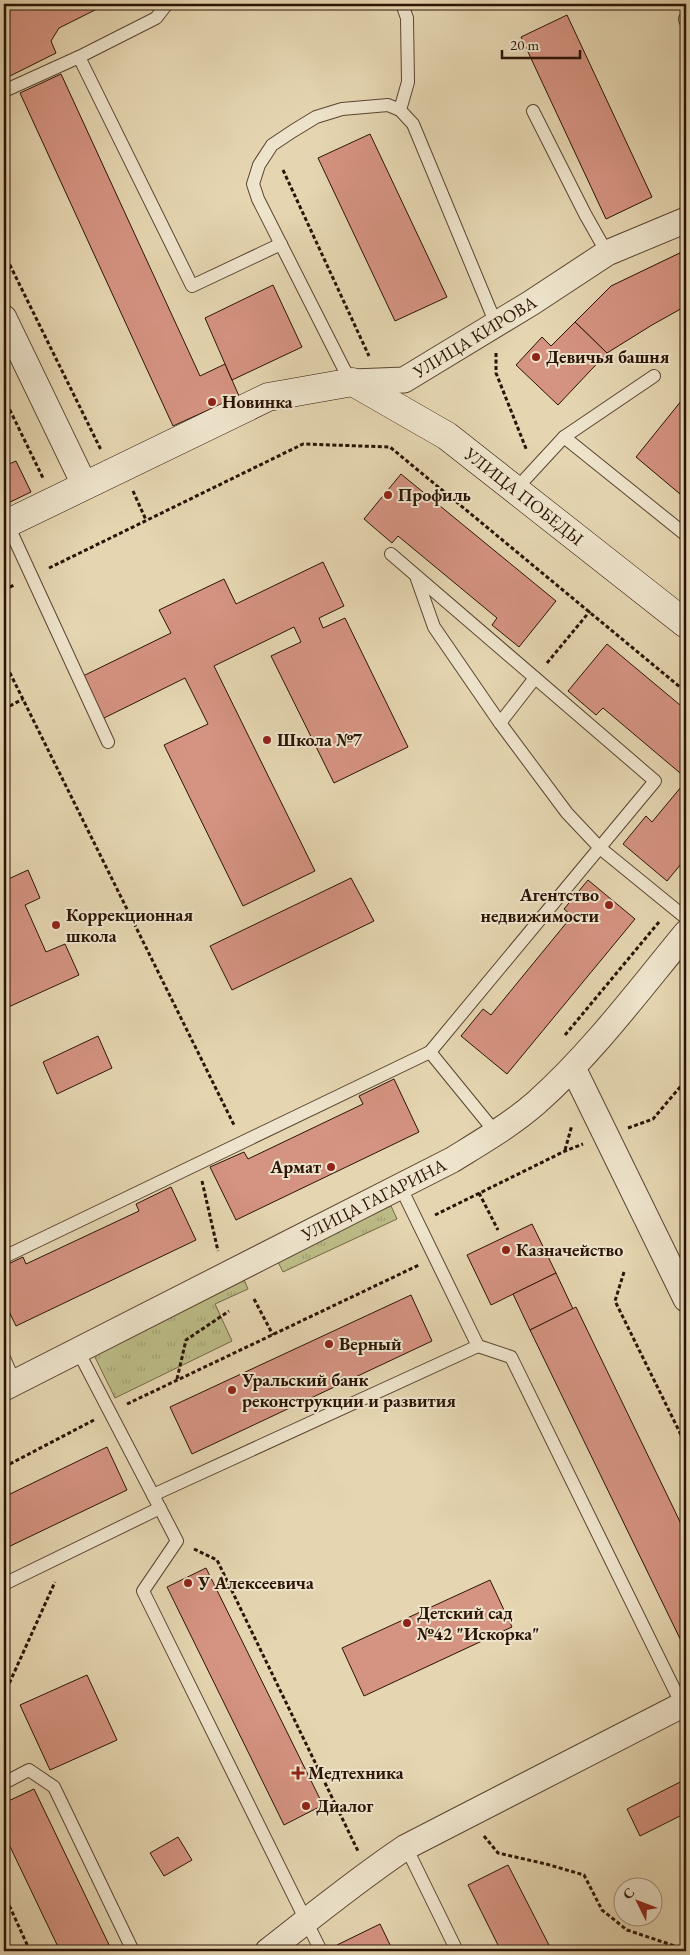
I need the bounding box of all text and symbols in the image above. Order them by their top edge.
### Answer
scale bar [502,28,580,60]
text: 20 m [510,35,539,54]
street label: УЛИЦА КИРОВА [408,290,541,383]
place label: Девичья башня [546,345,670,368]
marker: Девичья башня [530,351,542,363]
place label: Новинка [222,390,293,413]
marker: Новинка [206,396,218,408]
street label: УЛИЦА ПОБЕДЫ [459,442,589,550]
place label: Профиль [398,483,471,506]
marker: Профиль [382,489,394,501]
place label: Школа №7 [277,728,362,751]
marker: Школа №7 [261,734,273,746]
place label: Агентство недвижимости [480,883,599,927]
marker: Агентство недвижимости [603,899,615,911]
place label: Коррекционная школа [66,903,194,947]
marker: Коррекционная школа [50,919,62,931]
street label: УЛИЦА ГАГАРИНА [296,1153,450,1246]
place label: Армат [269,1155,321,1178]
marker: Армат [325,1161,337,1173]
place label: Казначейство [516,1238,623,1261]
marker: Казначейство [500,1244,512,1256]
place label: Верный [339,1332,402,1355]
marker: Верный [323,1338,335,1350]
place label: Уральский банк реконструкции и развития [241,1368,456,1412]
marker: Уральский банк реконструкции и развития [226,1384,238,1396]
place label: У Алексеевича [197,1571,314,1594]
marker: У Алексеевича [182,1577,194,1589]
place label: Детский сад №42 "Искорка" [417,1601,539,1645]
marker: Детский сад №42 "Искорка" [401,1617,413,1629]
place label: Медтехника [308,1761,404,1784]
marker: Медтехника [292,1767,304,1779]
place label: Диалог [316,1794,374,1817]
marker: Диалог [300,1800,312,1812]
north arrow [612,1878,662,1928]
text: С [618,1884,638,1903]

